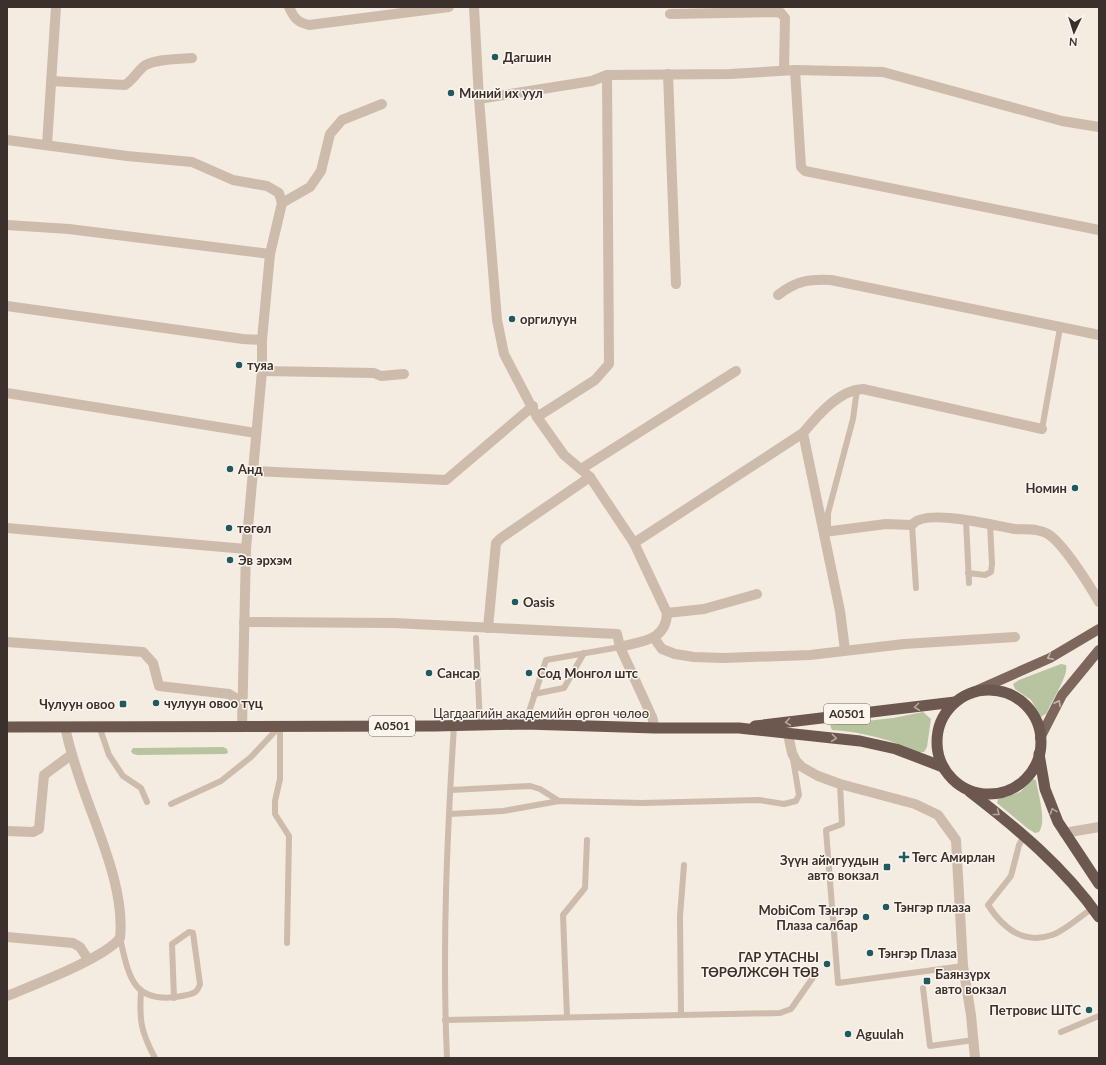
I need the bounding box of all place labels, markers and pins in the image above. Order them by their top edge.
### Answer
place label: Дагшин [503,49,551,65]
marker: Дагшин [490,52,500,62]
place label: Миний их уул [459,85,543,101]
marker: Миний их уул [446,88,456,98]
place label: оргилуун [520,311,577,327]
marker: оргилуун [507,314,517,324]
place label: туяа [247,357,274,373]
marker: туяа [234,360,244,370]
place label: Анд [237,461,263,477]
marker: Анд [225,464,235,474]
place label: Номин [1025,480,1067,496]
marker: Номин [1070,483,1080,493]
place label: төгөл [237,520,271,536]
marker: төгөл [224,523,234,533]
place label: Эв эрхэм [238,552,292,568]
marker: Эв эрхэм [225,555,235,565]
place label: Oasis [523,594,555,610]
marker: Oasis [510,597,520,607]
place label: Сансар [437,665,480,681]
place label: Сод Монгол штс [537,665,639,681]
marker: Сансар [424,668,434,678]
marker: Сод Монгол штс [524,668,534,678]
place label: чулуун овоо түц [164,695,263,711]
place label: Чулуун овоо [39,696,116,712]
marker: чулуун овоо түц [151,698,161,708]
marker: Чулуун овоо [118,699,128,709]
place label: Төгс Амирлан [912,849,995,865]
place label: Зүүн аймгуудын авто вокзал [780,852,879,883]
marker: Төгс Амирлан [899,852,909,862]
marker: Зүүн аймгуудын авто вокзал [882,862,892,872]
place label: Тэнгэр плаза [894,899,971,915]
place label: MobiCom Тэнгэр Плаза салбар [759,902,858,933]
marker: Тэнгэр плаза [881,902,891,912]
marker: MobiCom Тэнгэр Плаза салбар [861,912,871,922]
place label: Тэнгэр Плаза [878,945,957,961]
marker: Тэнгэр Плаза [865,948,875,958]
place label: ГАР УТАСНЫ ТӨРӨЛЖСӨН ТӨВ [701,949,819,980]
marker: ГАР УТАСНЫ ТӨРӨЛЖСӨН ТӨВ [822,959,832,969]
place label: Баянзүрх авто вокзал [935,966,1006,997]
marker: Баянзүрх авто вокзал [922,976,932,986]
place label: Петровис ШТС [989,1002,1081,1018]
marker: Петровис ШТС [1084,1005,1094,1015]
place label: Aguulah [855,1026,904,1042]
marker: Aguulah [843,1029,853,1039]

